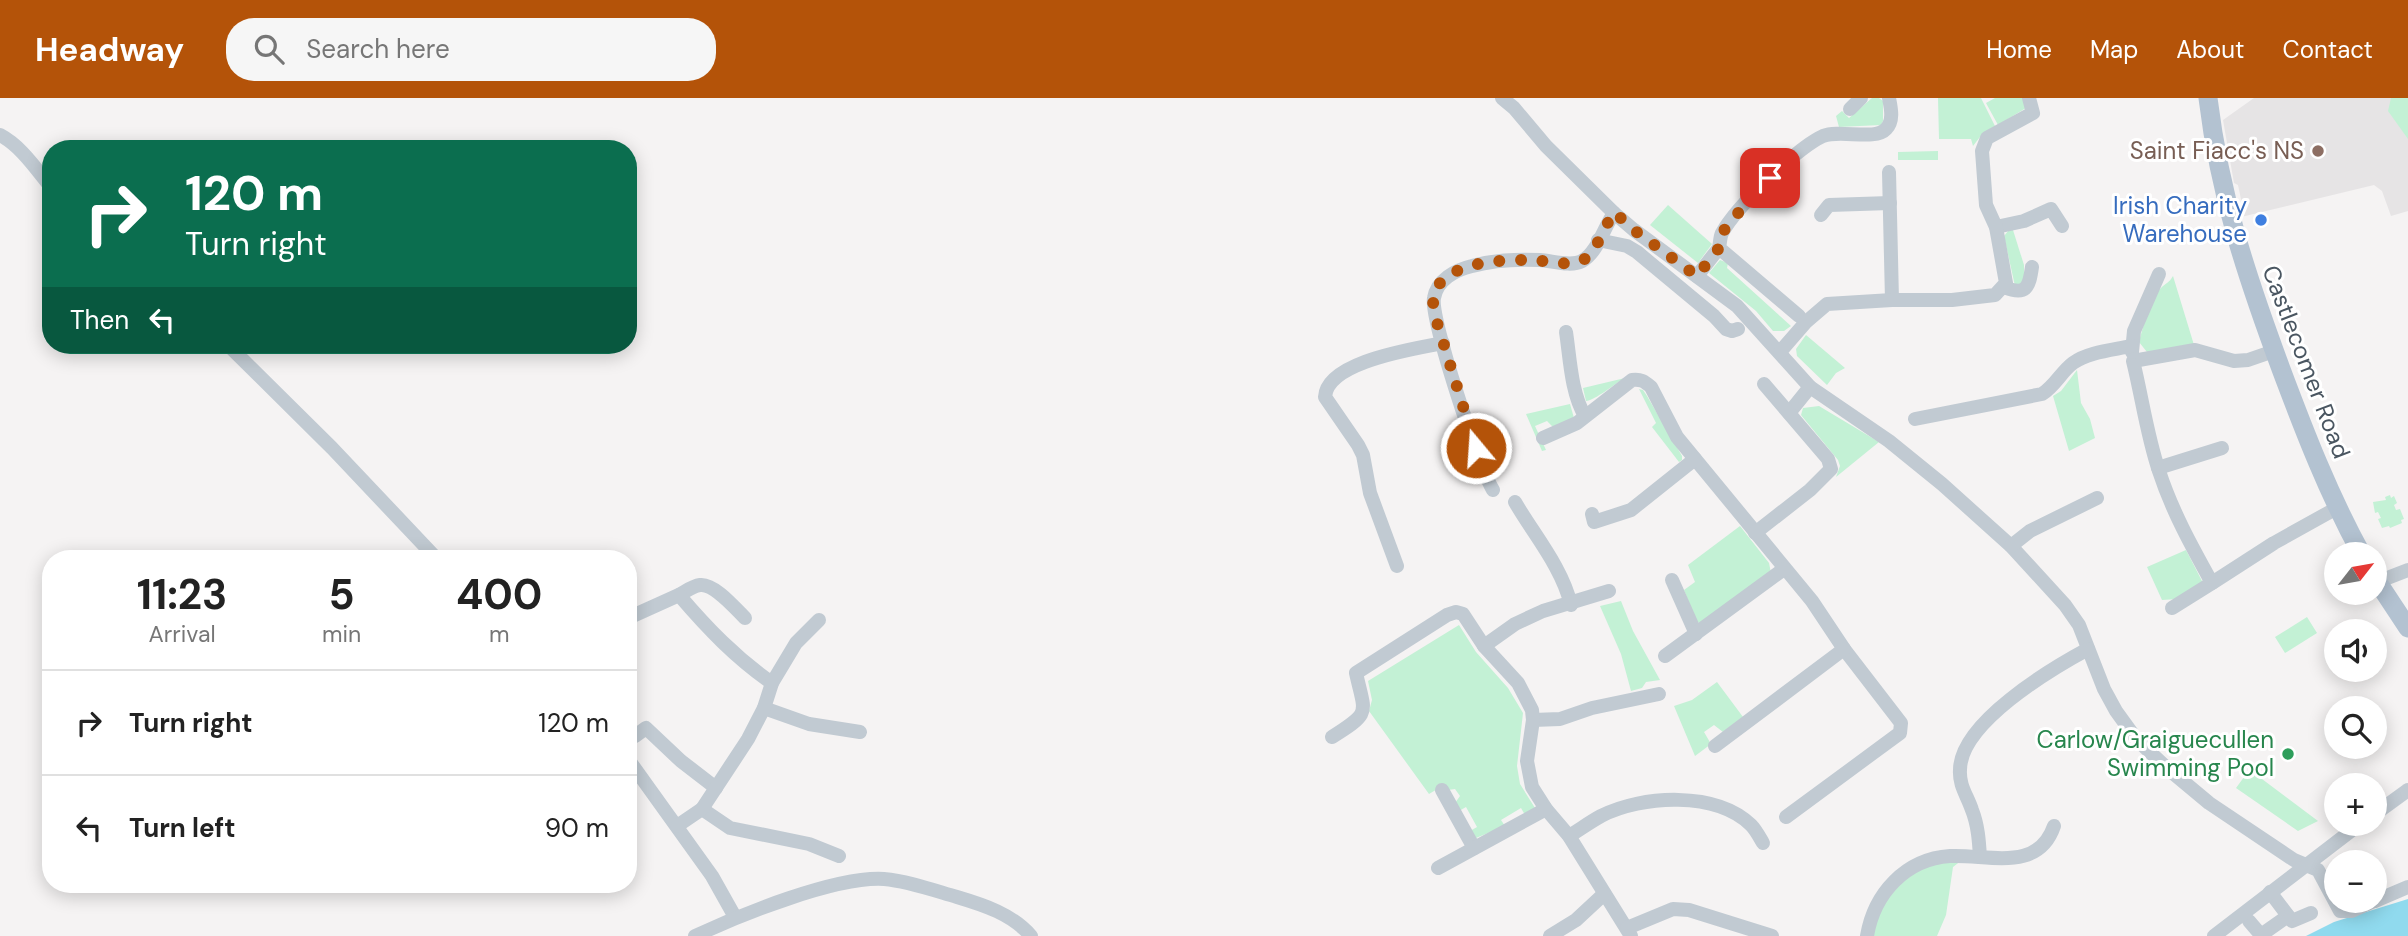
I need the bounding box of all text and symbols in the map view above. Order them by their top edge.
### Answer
search box [226,18,716,81]
text: Headway [35,28,184,71]
icon: search [250,30,288,68]
text: Search here [306,32,450,66]
text: Home [1986,34,2052,65]
text: Map [2090,34,2138,65]
text: About [2176,34,2245,65]
text: Contact [2283,34,2373,65]
place label: Saint Fiacc's NS [2130,135,2304,166]
marker: Saint Fiacc's NS [2310,143,2326,159]
pin [1740,148,1800,208]
icon: arrive [1751,159,1789,197]
text: 120 m [185,161,323,225]
icon: right [70,168,161,259]
place label: Irish Charity Warehouse [2113,190,2247,249]
marker: Irish Charity Warehouse [2253,212,2269,228]
text: Turn right [185,223,327,265]
street label: Castlecomer Road [2255,261,2358,463]
icon: left [143,301,181,339]
text: Then [70,303,129,337]
position arrow [1439,411,1513,485]
north arrow [2324,542,2387,606]
map controls [2324,542,2387,913]
text: 11:23 [137,567,227,622]
text: 5 [329,567,355,622]
text: 400 [456,567,542,622]
text: Arrival [149,619,216,649]
text: min [322,619,361,649]
text: m [489,619,509,649]
button: sound [2324,619,2387,682]
button: search [2324,696,2387,759]
icon: right [70,704,108,742]
text: Turn right [129,706,253,740]
text: 120 m [538,706,609,740]
place label: Carlow/Graiguecullen Swimming Pool [2036,724,2274,783]
marker: Carlow/Graiguecullen Swimming Pool [2280,746,2296,762]
button: + [2324,773,2387,836]
icon: left [70,809,108,847]
text: Turn left [129,811,236,845]
text: 90 m [545,811,609,845]
button: − [2324,850,2387,913]

